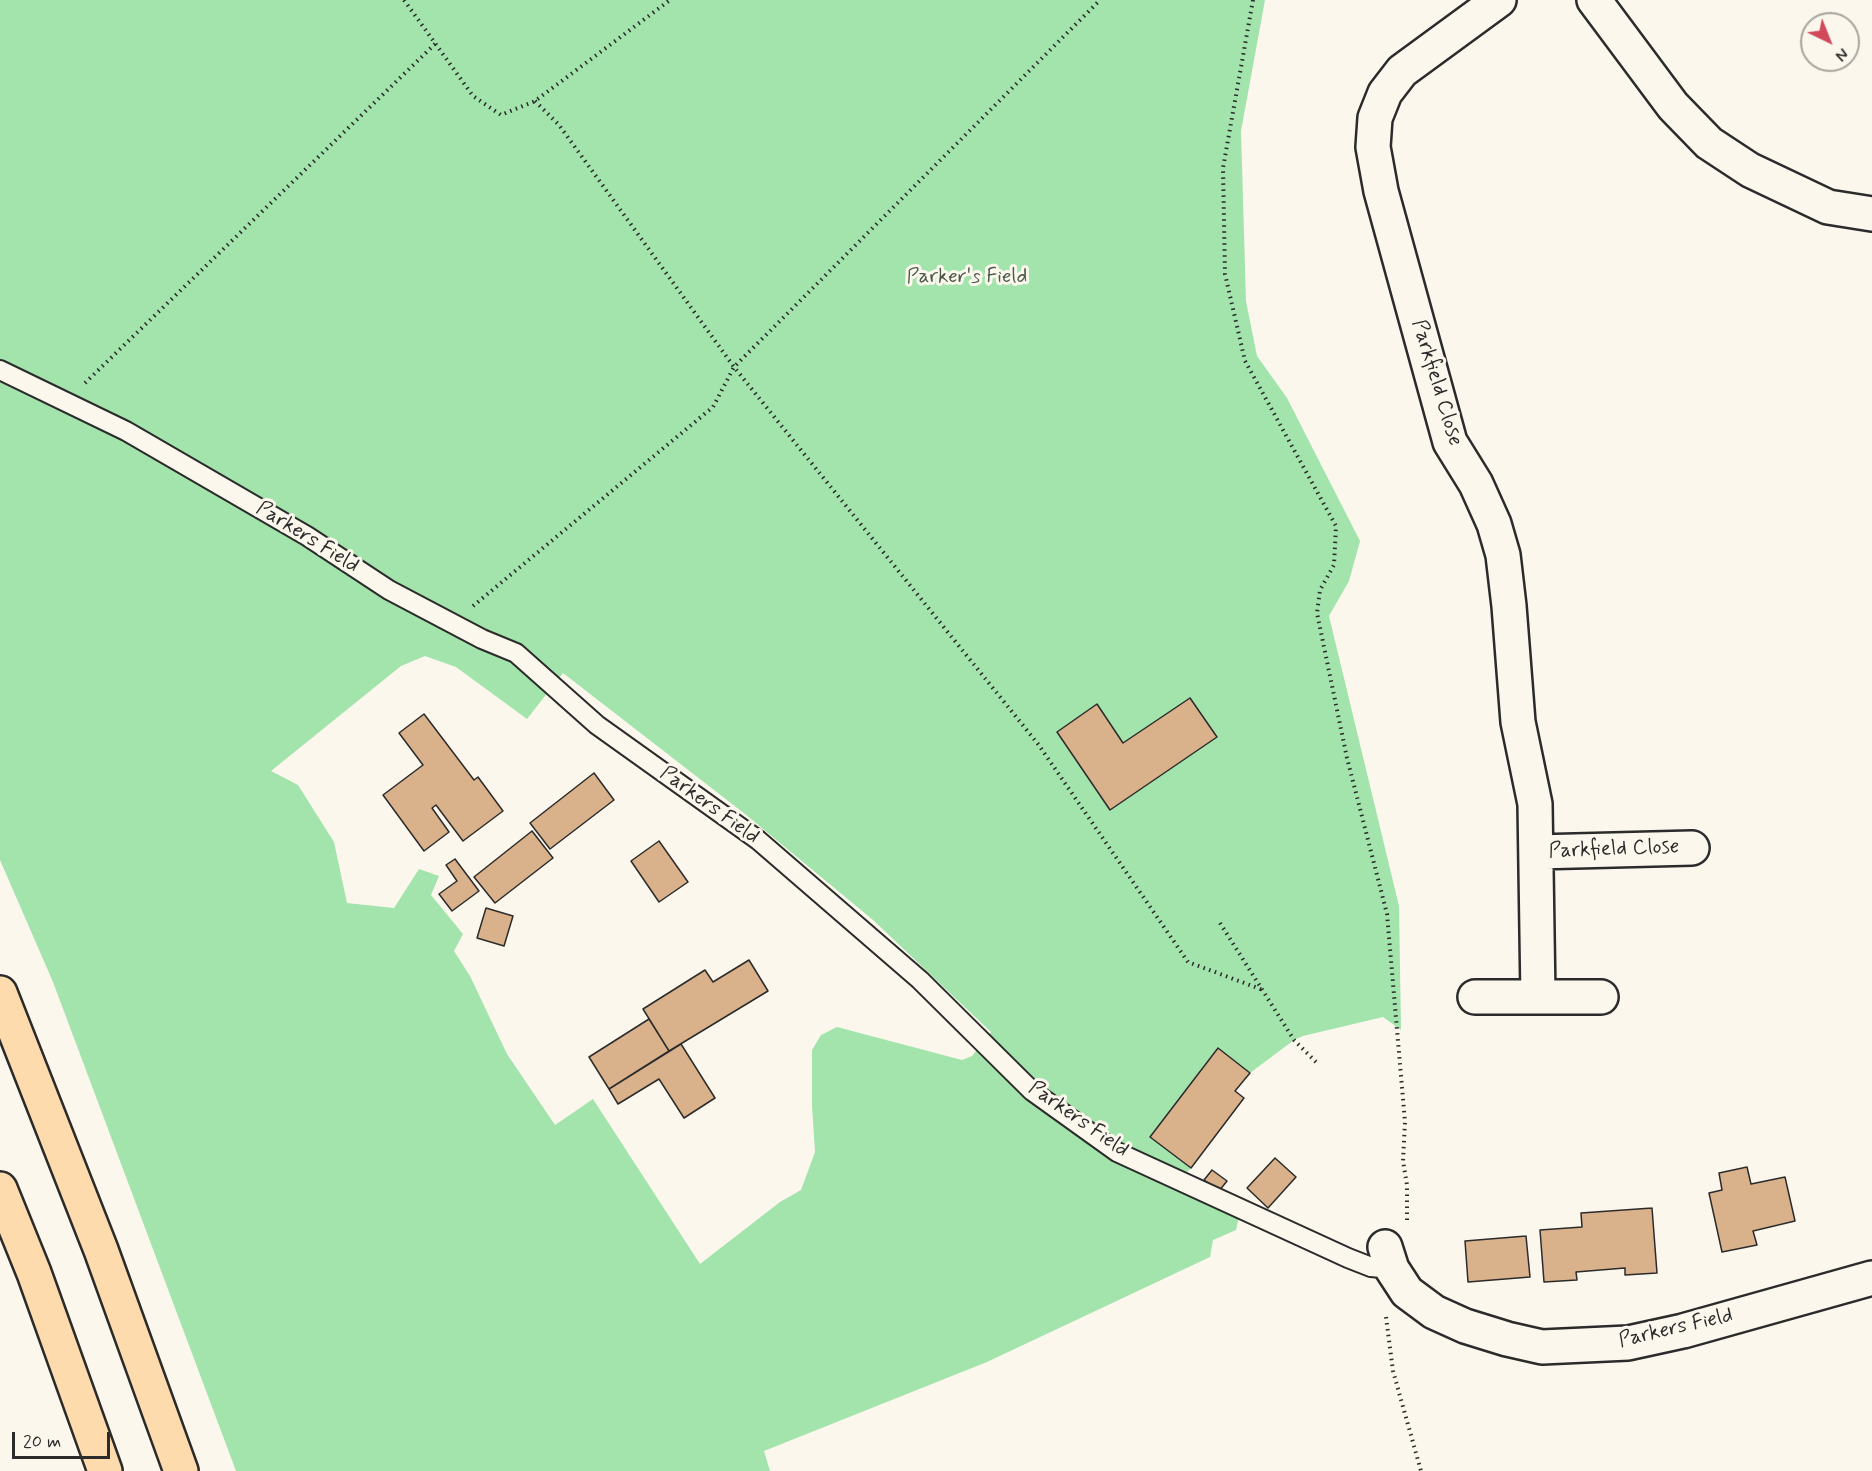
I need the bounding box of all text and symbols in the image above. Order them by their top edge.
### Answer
north arrow [1800,12,1860,72]
text: N [1830,43,1852,65]
park label: Parker's Field [907,265,1027,291]
street label: Parkfield Close [1405,317,1467,449]
street label: Parkers Field [251,496,363,580]
street label: Parkers Field [654,762,764,850]
street label: Parkfield Close [1548,835,1680,865]
street label: Parkers Field [1023,1076,1133,1164]
street label: Parkers Field [1616,1304,1736,1354]
scale bar [15,1420,112,1458]
text: 20 m [23,1430,61,1454]

